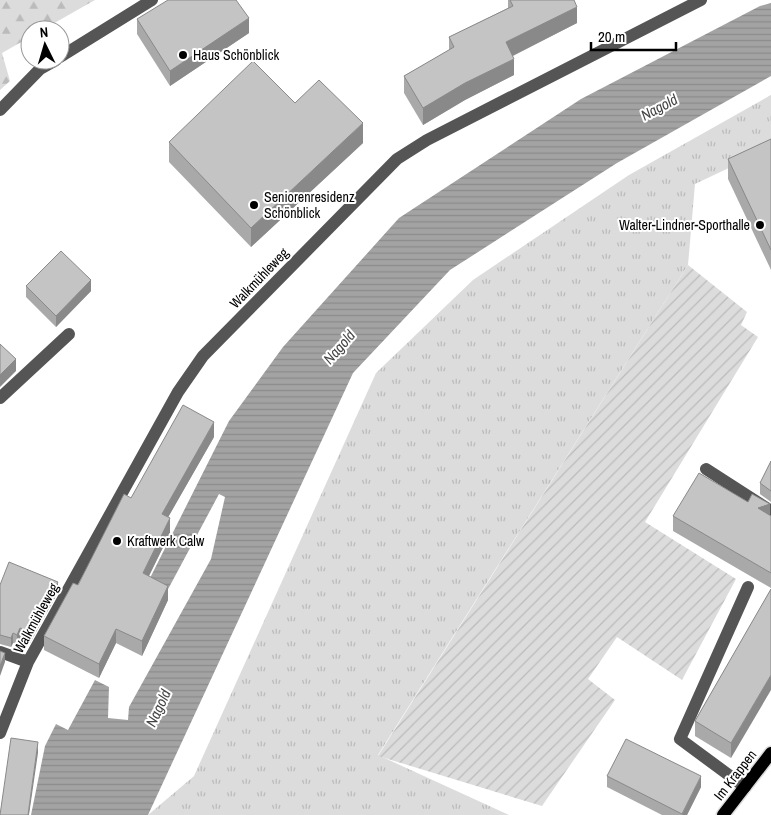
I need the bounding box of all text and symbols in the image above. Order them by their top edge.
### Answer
north arrow [20,20,70,70]
scale bar [591,20,676,52]
text: N [39,23,49,41]
text: 20 m [598,26,625,47]
place label: Haus Schönblick [193,46,279,64]
marker: Haus Schönblick [177,49,189,61]
water label: Nagold [637,89,681,125]
place label: Seniorenresidenz Schönblick [264,188,355,222]
marker: Seniorenresidenz Schönblick [248,199,260,211]
place label: Walter-Lindner-Sporthalle [619,216,750,234]
marker: Walter-Lindner-Sporthalle [754,219,766,231]
street label: Walkmühleweg [226,243,293,312]
water label: Nagold [318,325,360,369]
place label: Kraftwerk Calw [127,532,205,550]
marker: Kraftwerk Calw [111,535,123,547]
street label: Walkmühleweg [9,579,63,656]
water label: Nagold [140,686,176,730]
street label: Im Krappen [710,746,760,804]

